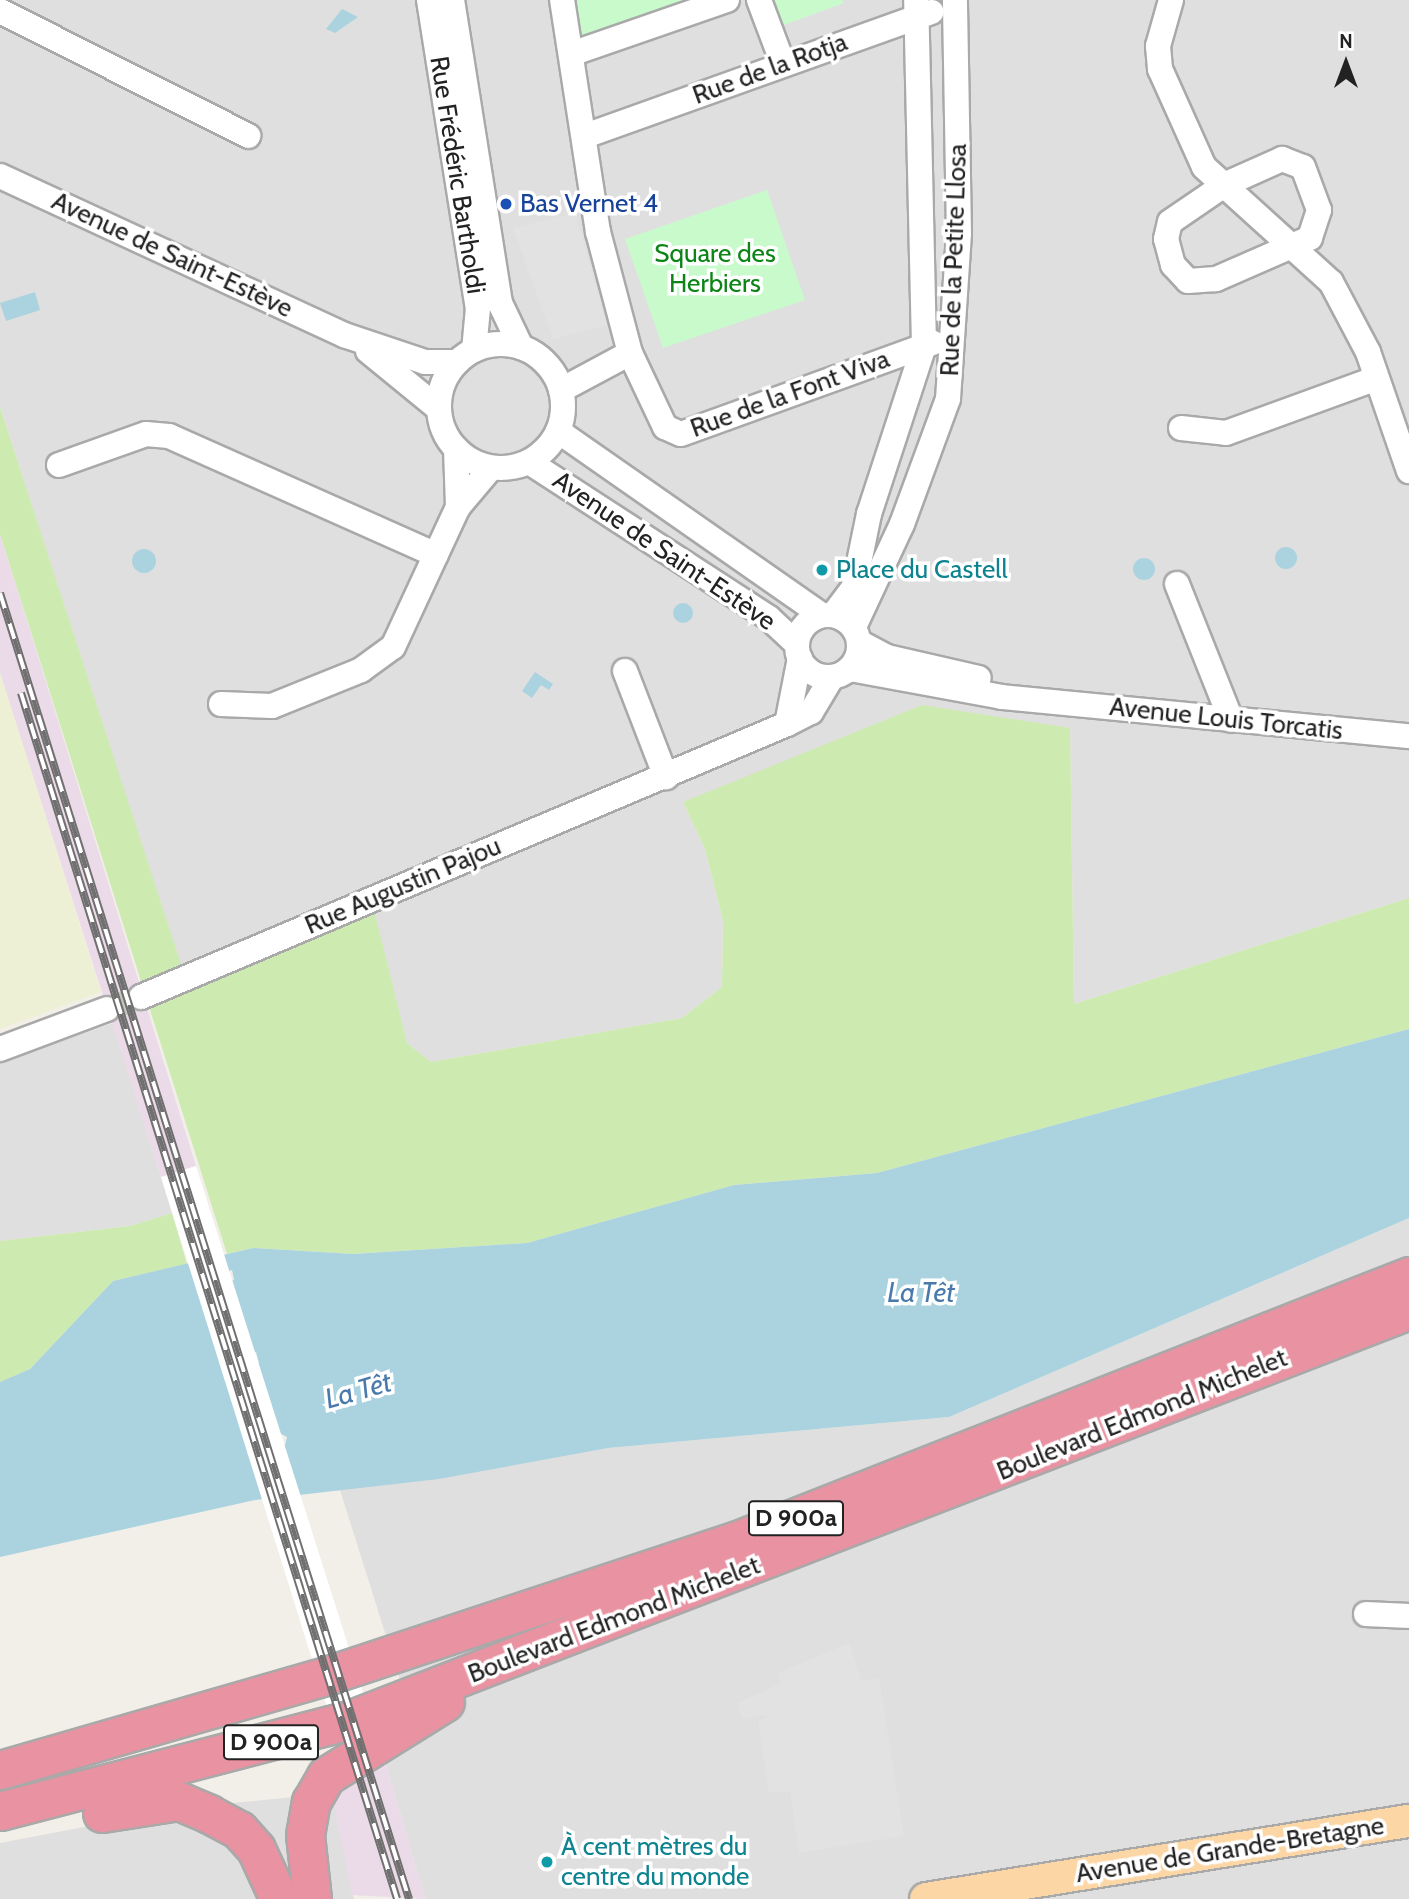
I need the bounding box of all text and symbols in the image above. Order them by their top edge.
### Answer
street label: Rue de la Rotja [688,27,852,111]
north arrow [1311,28,1381,98]
text: N [1339,30,1353,53]
street label: Rue Frédéric Bartholdi [423,54,491,296]
street label: Rue de la Petite Llosa [934,143,974,377]
street label: Avenue de Saint-Estève [47,186,297,324]
place label: Bas Vernet 4 [520,188,658,220]
marker: Bas Vernet 4 [498,196,514,212]
park label: Square des Herbiers [654,238,776,300]
street label: Rue de la Font Viva [686,344,894,444]
street label: Avenue de Saint-Estève [547,465,781,637]
place label: Place du Castell [836,554,1008,586]
marker: Place du Castell [814,562,830,578]
street label: Avenue Louis Torcatis [1108,691,1344,747]
street label: Rue Augustin Pajou [300,831,506,941]
water label: La Têt [887,1275,955,1309]
street label: Boulevard Edmond Michelet [992,1342,1292,1488]
water label: La Têt [321,1365,395,1415]
road number: D 900a [747,1498,845,1538]
street label: Boulevard Edmond Michelet [464,1550,764,1690]
road number: D 900a [222,1722,320,1762]
street label: Avenue de Grande-Bretagne [1074,1810,1386,1890]
place label: À cent mètres du centre du monde [561,1831,749,1892]
marker: À cent mètres du centre du monde [539,1854,555,1870]

